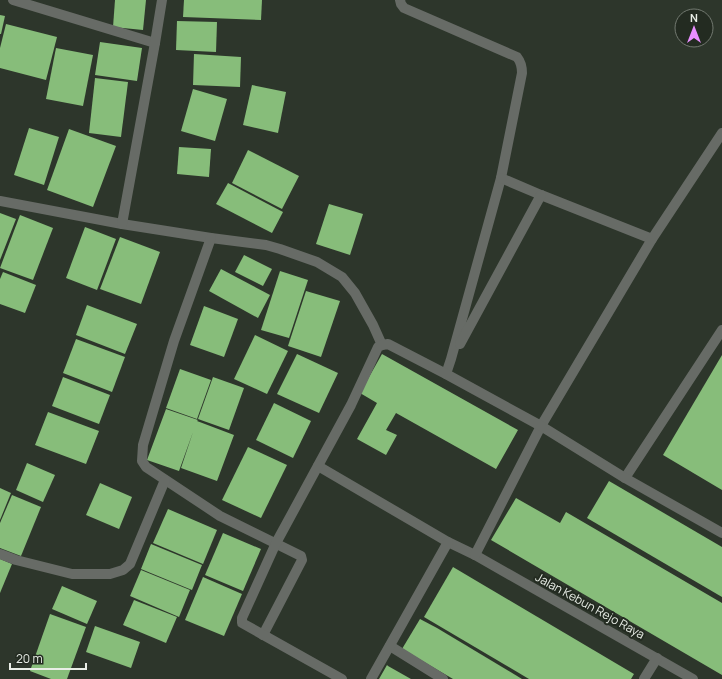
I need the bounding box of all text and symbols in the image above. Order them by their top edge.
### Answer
north arrow [674,8,714,48]
text: N [690,10,698,25]
street label: Jalan Kebun Rejo Raya [533,568,648,643]
scale bar [10,645,86,671]
text: 20 m [16,650,43,667]

